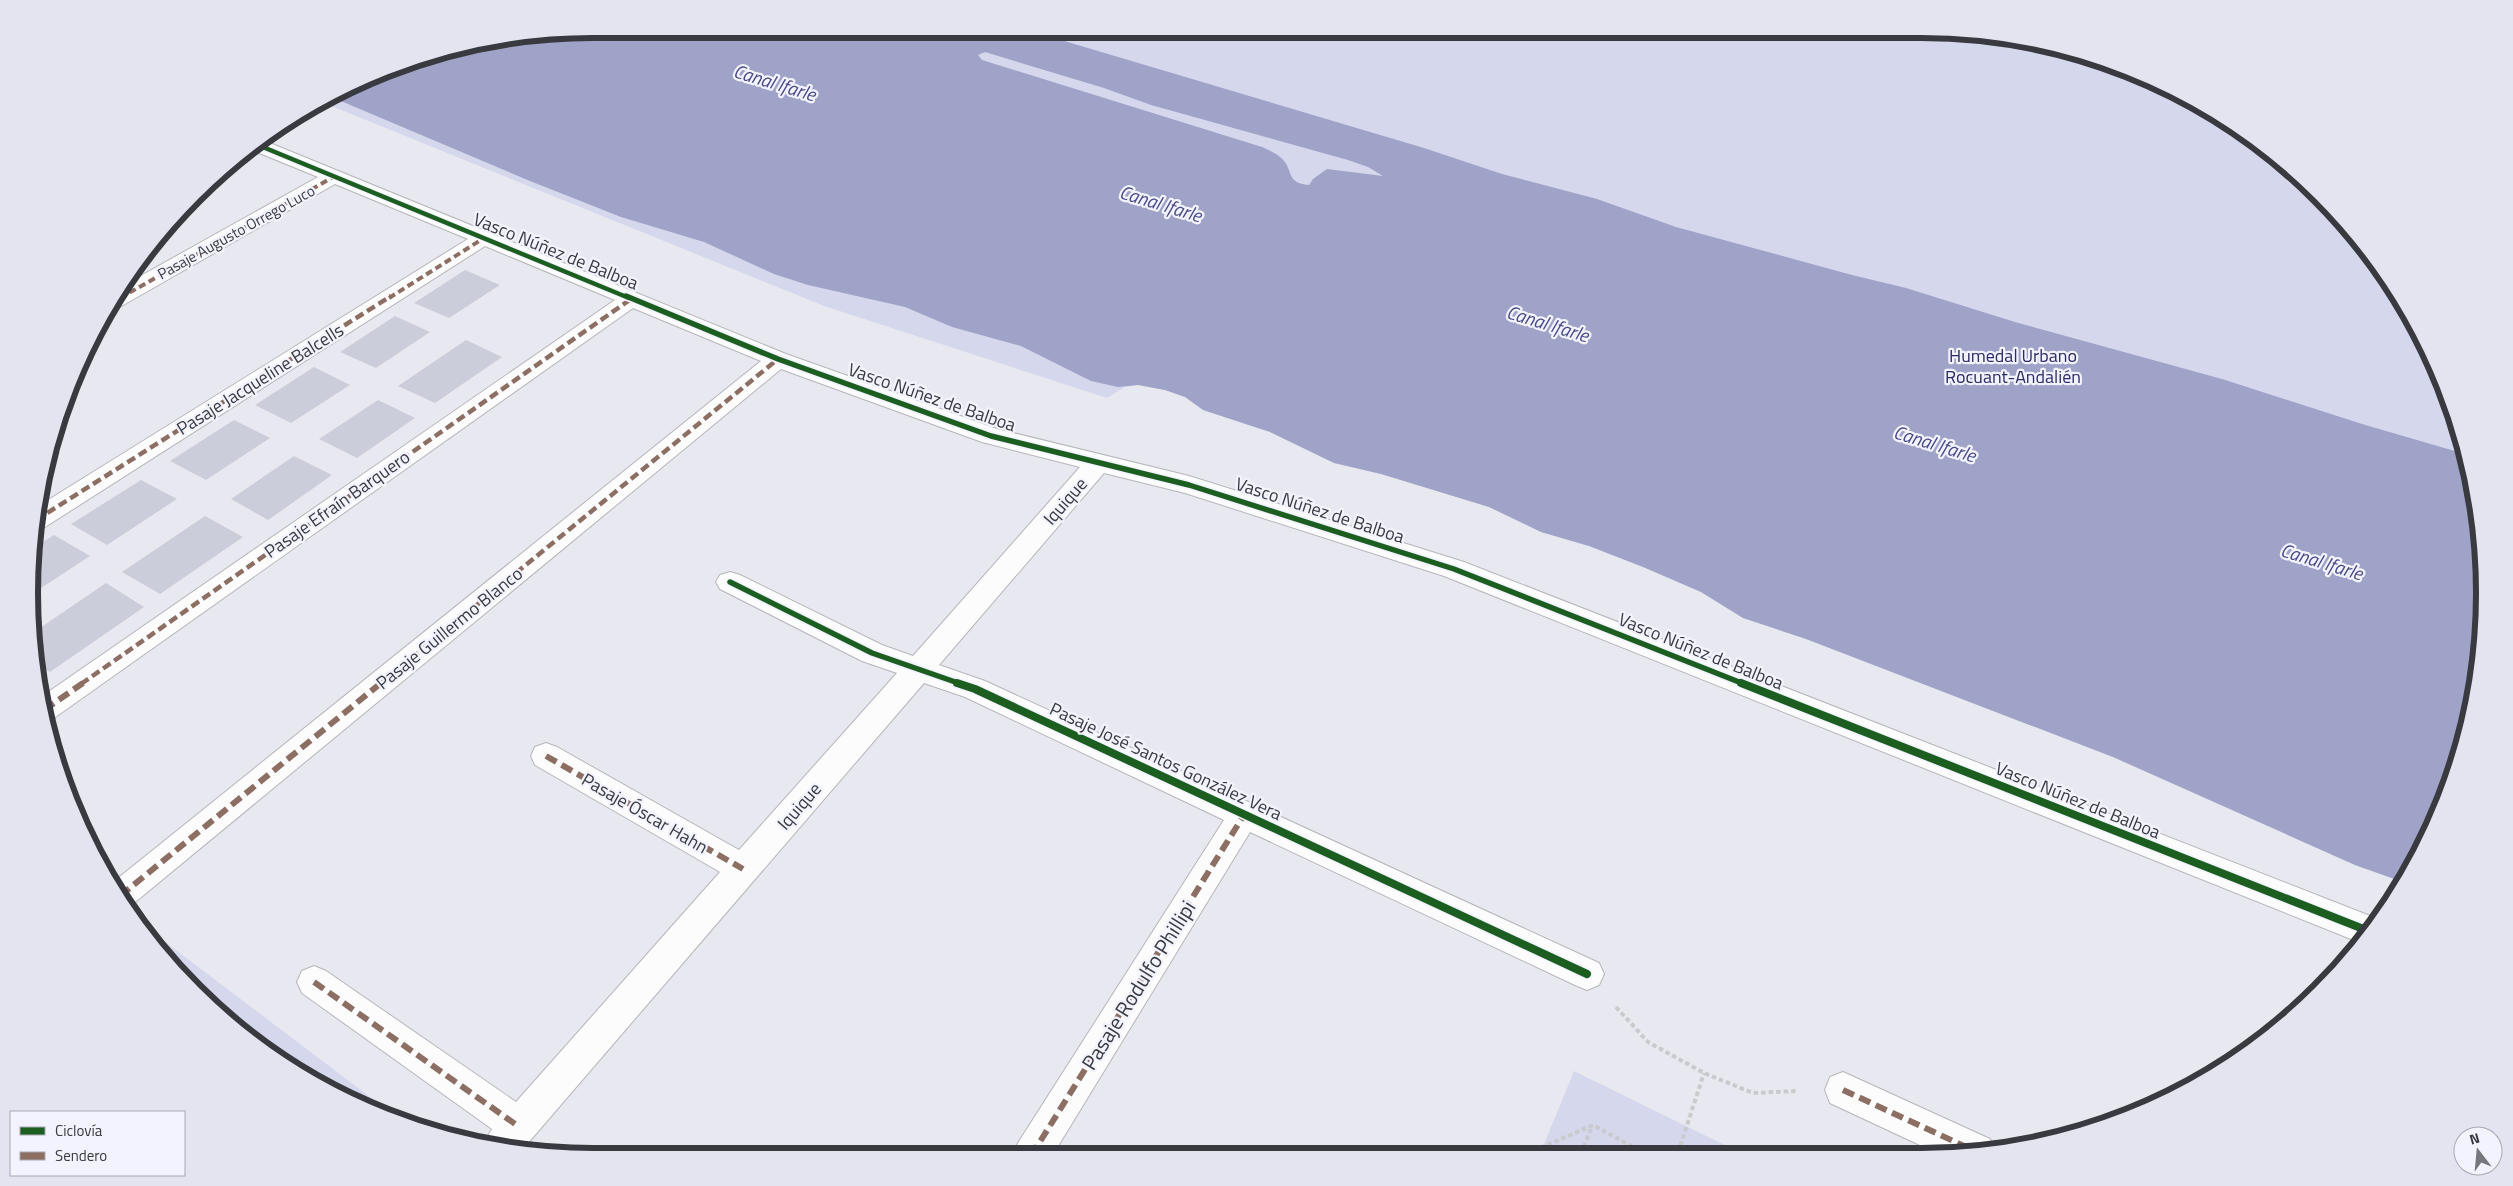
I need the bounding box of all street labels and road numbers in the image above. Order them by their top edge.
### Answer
street label: Pasaje Augusto Orrego Luco [153,179,319,285]
street label: Vasco Núñez de Balboa [469,206,643,296]
street label: Pasaje Jacqueline Balcells [171,317,349,441]
street label: Vasco Núñez de Balboa [844,356,1020,438]
street label: Pasaje Efraín Barquero [259,443,415,565]
street label: Vasco Núñez de Balboa [1232,470,1408,550]
street label: Iquique [1037,471,1093,531]
street label: Pasaje Guillermo Blanco [370,560,528,696]
street label: Vasco Núñez de Balboa [1614,606,1788,696]
street label: Pasaje José Santos González Vera [1045,695,1287,827]
street label: Vasco Núñez de Balboa [1991,755,2165,845]
street label: Pasaje Óscar Hahn [577,766,713,860]
street label: Iquique [771,776,827,836]
street label: Pasaje Rodulfo Phillipi [1073,894,1203,1076]

